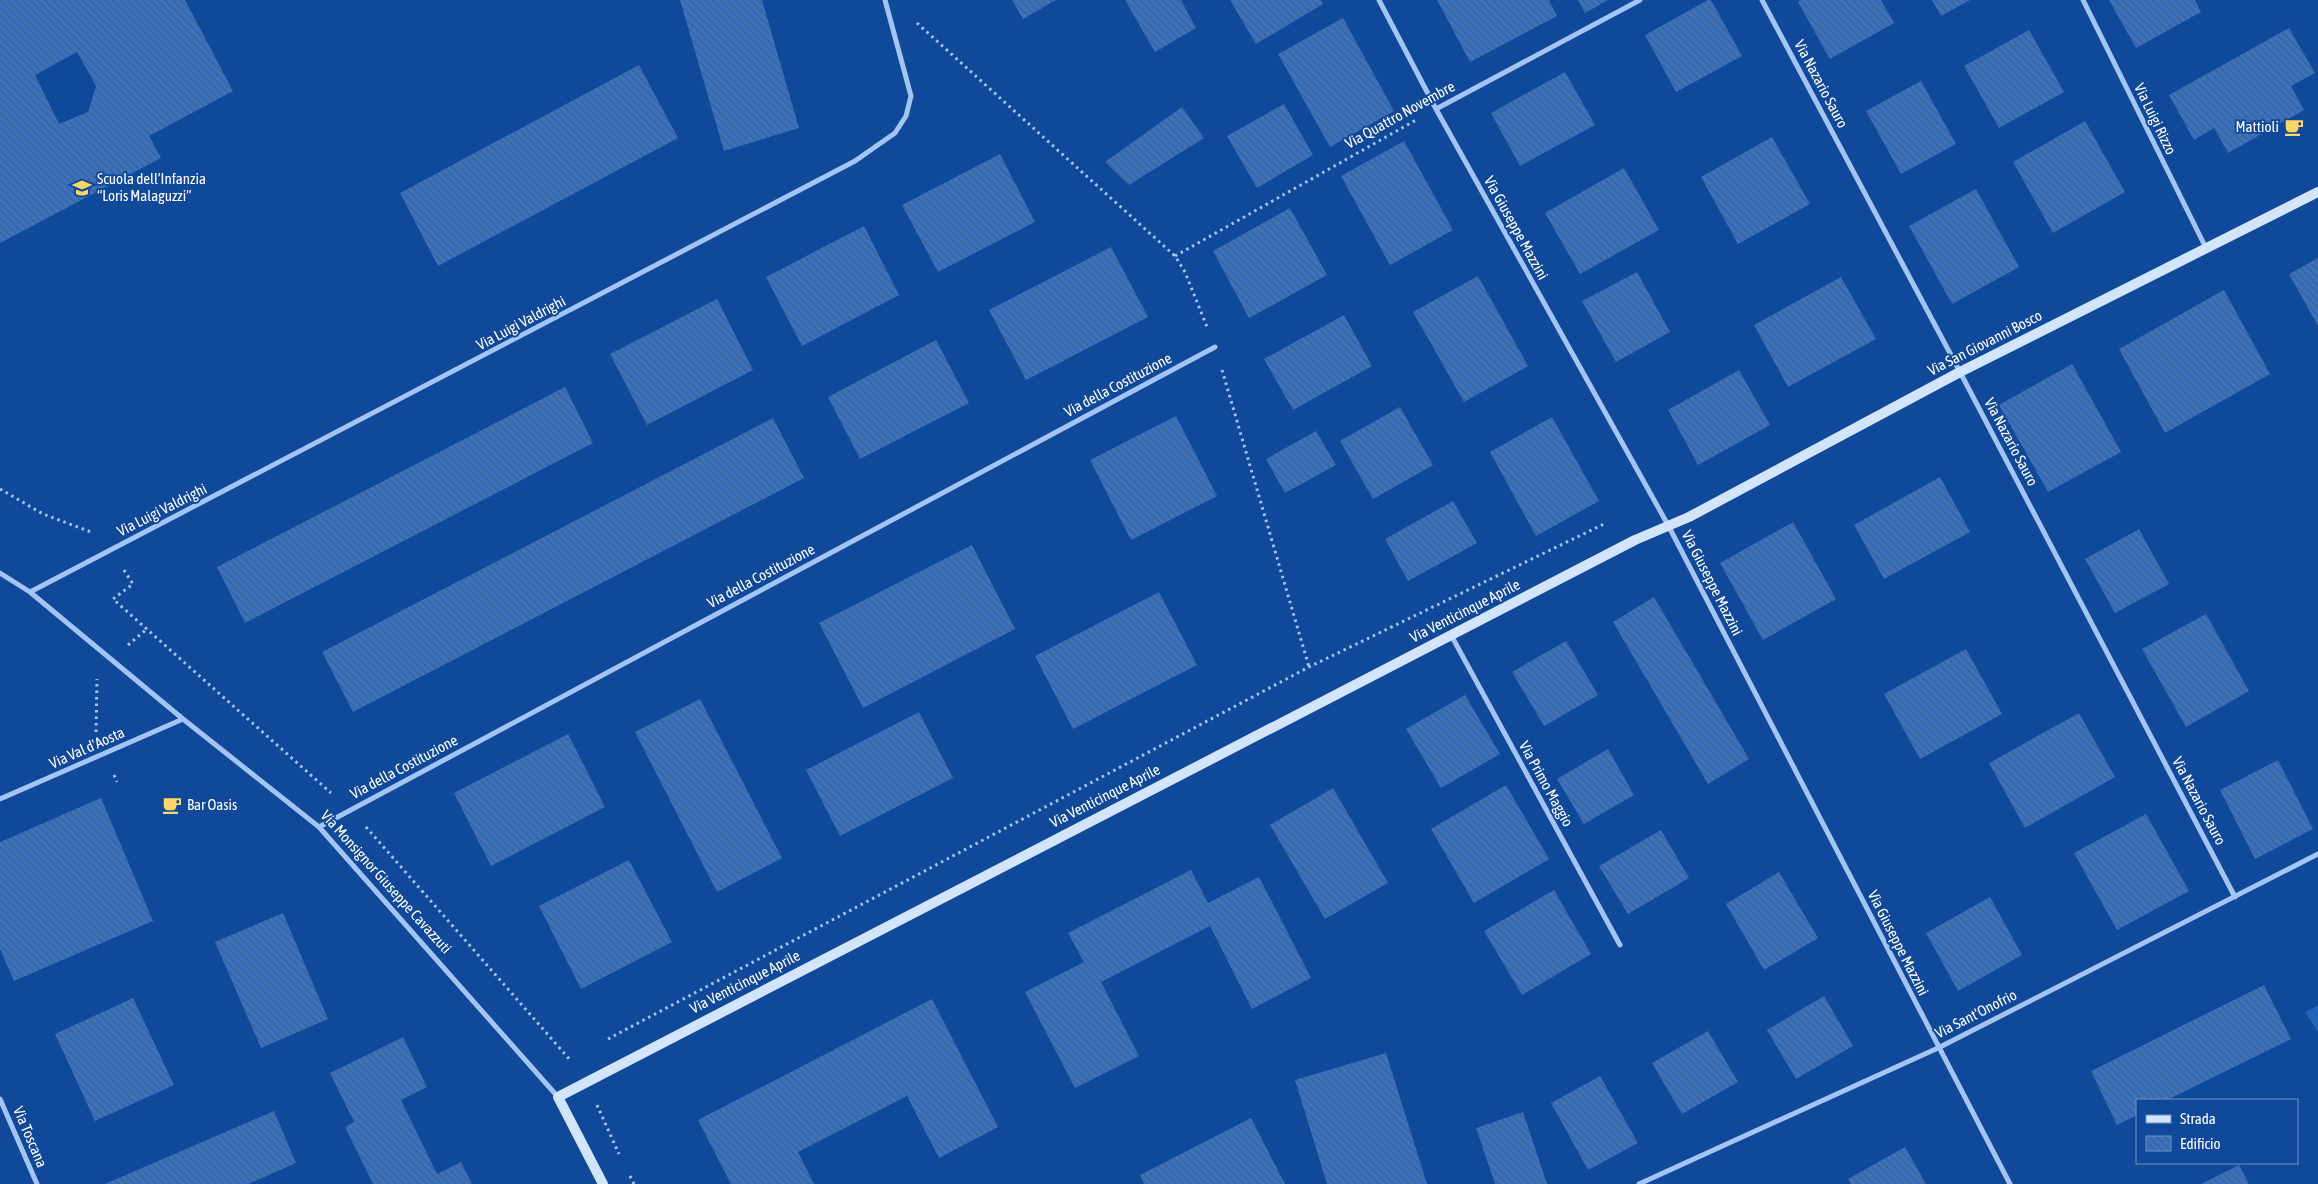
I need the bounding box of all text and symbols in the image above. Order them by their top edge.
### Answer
street label: Via Nazario Sauro [1791,37,1852,131]
street label: Via Quattro Novembre [1342,77,1458,152]
street label: Via Luigi Rizzo [2131,80,2180,157]
cafe icon: Mattioli [2283,116,2305,138]
place label: Mattioli [2235,118,2279,135]
place label: Scuola dell’Infanzia “Loris Malaguzzi” [97,170,206,204]
street label: Via Giuseppe Mazzini [1481,173,1552,282]
school or university icon: Scuola dell’Infanzia “Loris Malaguzzi” [71,177,93,199]
street label: Via Luigi Valdrighi [473,292,568,353]
street label: Via San Giovanni Bosco [1925,306,2045,379]
street label: Via della Costituzione [1061,349,1175,420]
street label: Via Nazario Sauro [1981,395,2042,489]
street label: Via Luigi Valdrighi [114,480,209,539]
street label: Via Giuseppe Mazzini [1679,527,1746,638]
street label: Via della Costituzione [704,540,818,611]
street label: Via Venticinque Aprile [1407,575,1523,646]
street label: Via Val d'Aosta [47,723,127,772]
street label: Via della Costituzione [347,731,461,802]
street label: Via Primo Maggio [1516,738,1577,829]
street label: Via Nazario Sauro [2169,754,2230,848]
street label: Via Venticinque Aprile [1047,760,1163,831]
cafe icon: Bar Oasis [161,794,183,816]
place label: Bar Oasis [187,796,237,813]
street label: Via Monsignor Giuseppe Cavazzuti [318,807,455,957]
street label: Via Giuseppe Mazzini [1865,887,1932,998]
street label: Via Venticinque Aprile [687,946,803,1017]
street label: Via Sant'Onofrio [1932,986,2019,1041]
legend [2136,1099,2298,1164]
street label: Via Toscana [10,1104,51,1170]
text: Strada [2180,1110,2216,1127]
text: Edificio [2180,1135,2221,1152]

